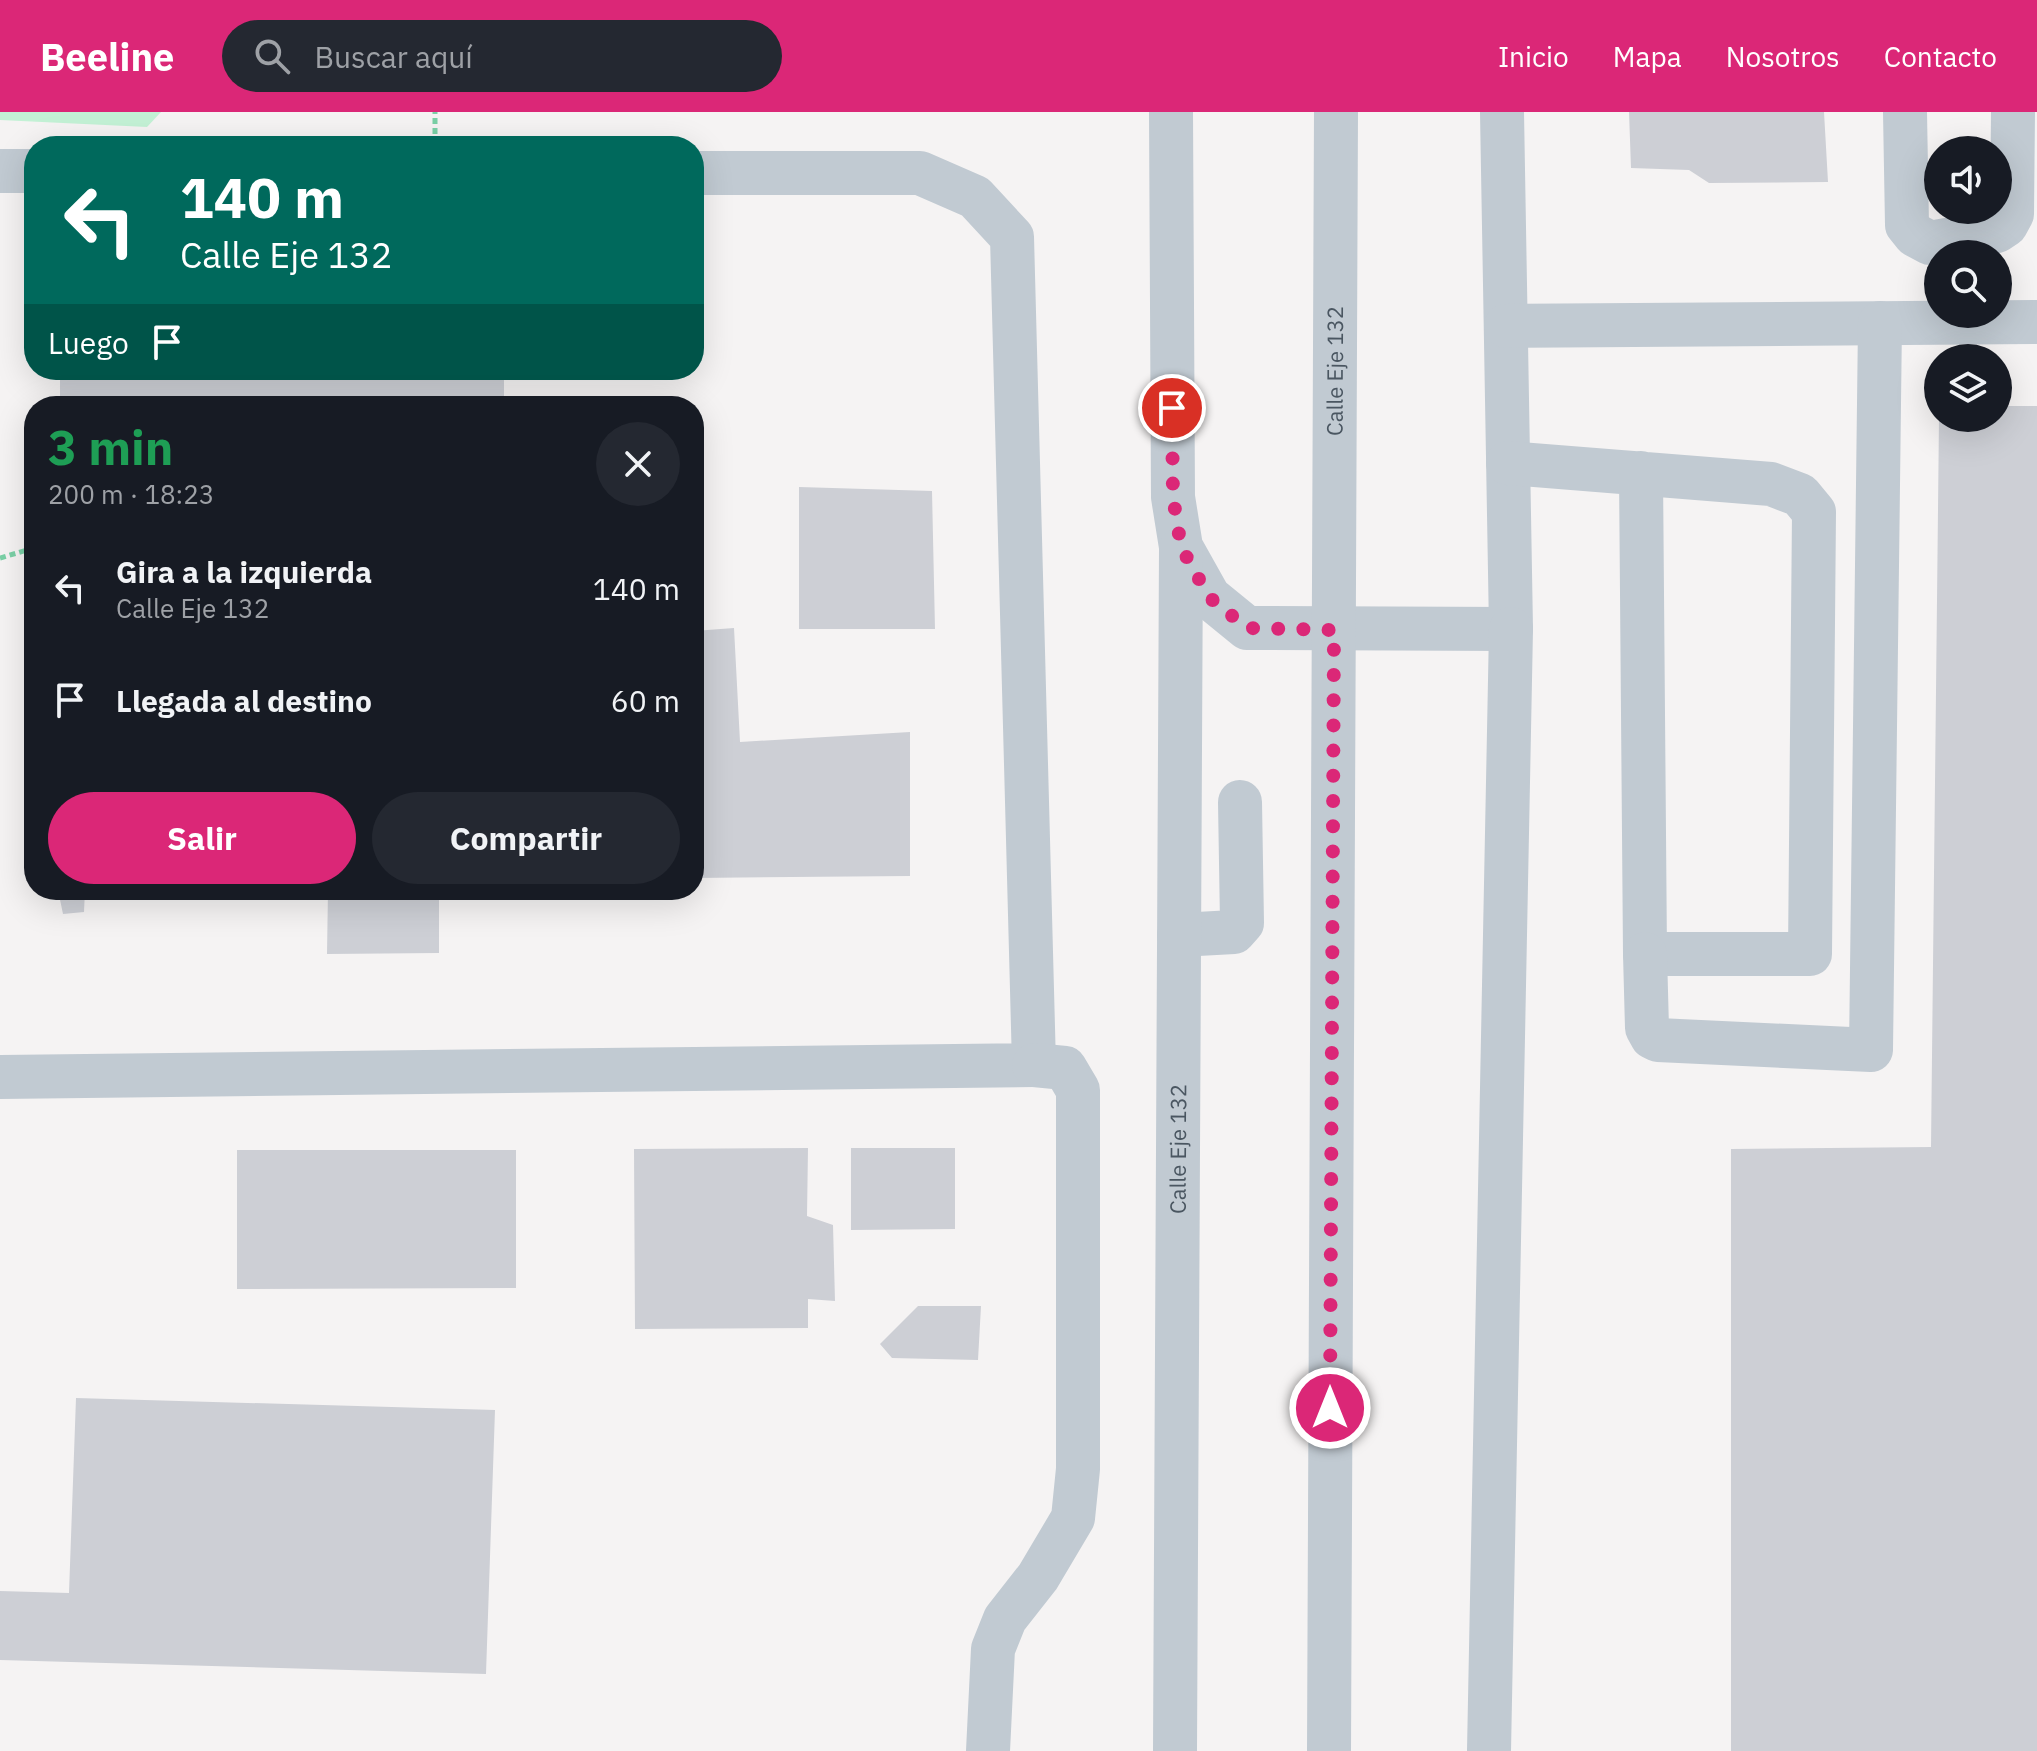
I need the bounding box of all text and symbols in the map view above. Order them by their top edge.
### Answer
search box [222,20,782,92]
text: Beeline [40,32,174,81]
icon: search [250,34,294,78]
text: Buscar aquí [314,37,473,76]
text: Inicio [1498,38,1569,75]
text: Mapa [1613,38,1682,75]
text: Nosotros [1726,38,1840,75]
text: Contacto [1884,38,1997,75]
map controls [1924,136,2012,432]
button: sound [1924,136,2012,224]
text: 140 m [180,161,344,233]
icon: left [48,168,152,272]
text: Calle Eje 132 [180,231,392,278]
button: search [1924,240,2012,328]
street label: Calle Eje 132 [1320,306,1349,436]
icon: arrive [145,320,189,364]
text: Luego [48,323,129,362]
button: layers [1924,344,2012,432]
pin [1138,374,1206,442]
icon: arrive [1150,386,1194,430]
text: 3 min [48,416,173,478]
button: close [596,422,680,506]
text: 200 m · 18:23 [48,477,214,511]
text: Gira a la izquierda [116,552,372,591]
icon: left [48,566,92,610]
text: 140 m [593,569,680,608]
text: Calle Eje 132 [116,591,269,625]
icon: arrive [48,678,92,722]
text: Llegada al destino [116,681,372,720]
text: 60 m [611,681,680,720]
button: Salir [48,792,356,884]
button: Compartir [372,792,680,884]
street label: Calle Eje 132 [1163,1084,1192,1214]
position arrow [1288,1366,1372,1450]

